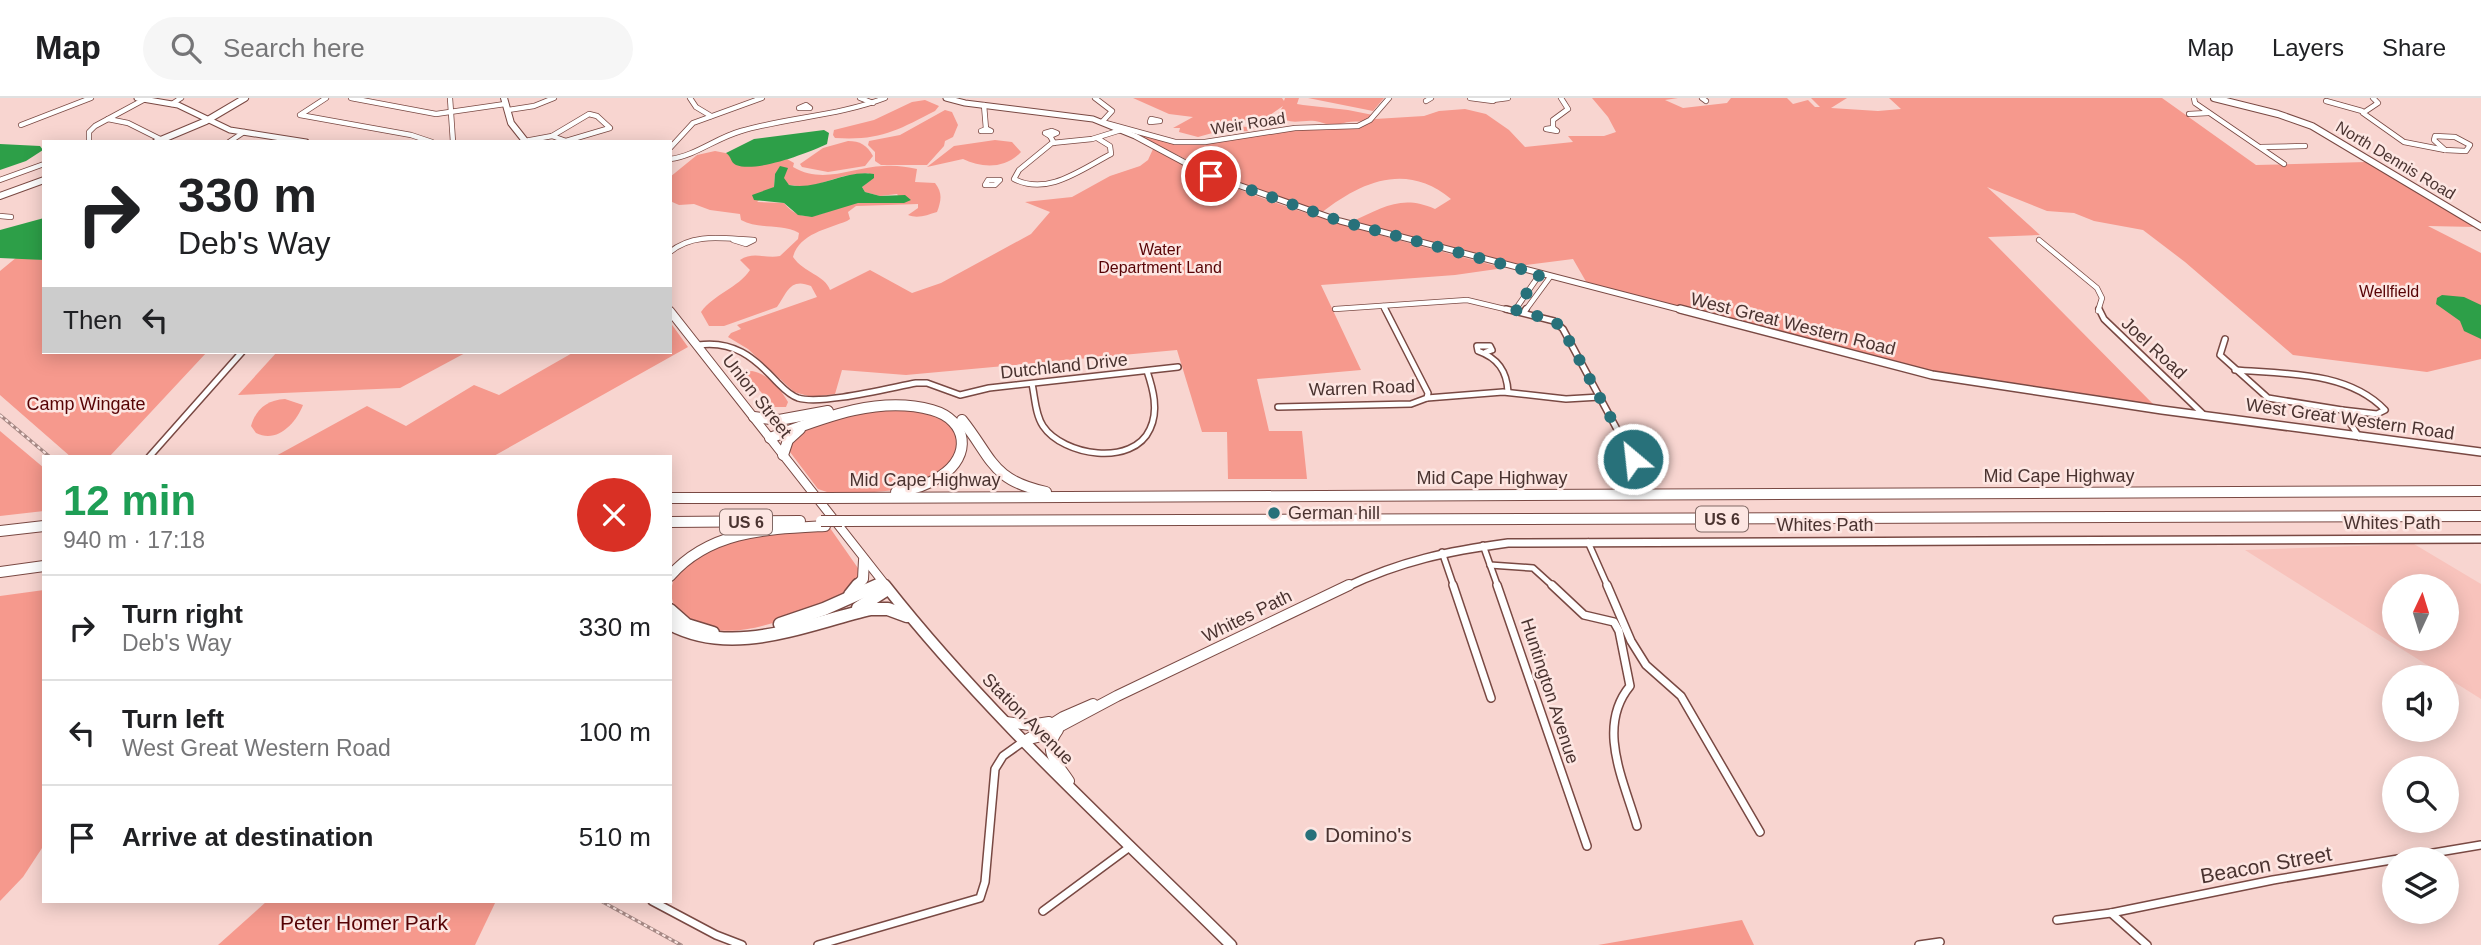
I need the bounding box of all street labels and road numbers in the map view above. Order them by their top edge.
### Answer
street label: Weir Road [1210,109,1287,138]
street label: North Dennis Road [2333,118,2458,203]
street label: West Great Western Road [1688,289,1898,359]
street label: Joel Road [2118,313,2190,383]
street label: Dutchland Drive [999,349,1129,383]
street label: Union Street [718,350,796,442]
street label: Warren Road [1308,376,1416,400]
street label: West Great Western Road [2244,394,2456,444]
street label: Mid Cape Highway [1983,466,2135,486]
street label: Mid Cape Highway [1416,468,1568,488]
street label: Mid Cape Highway [849,470,1001,490]
road number: US 6 [1696,506,1748,532]
road number: US 6 [720,510,772,534]
street label: Whites Path [2343,513,2441,533]
street label: Whites Path [1776,515,1874,535]
street label: Whites Path [1199,586,1295,646]
street label: Huntington Avenue [1517,616,1583,766]
street label: Station Avenue [978,669,1078,769]
street label: Beacon Street [2198,842,2334,887]

